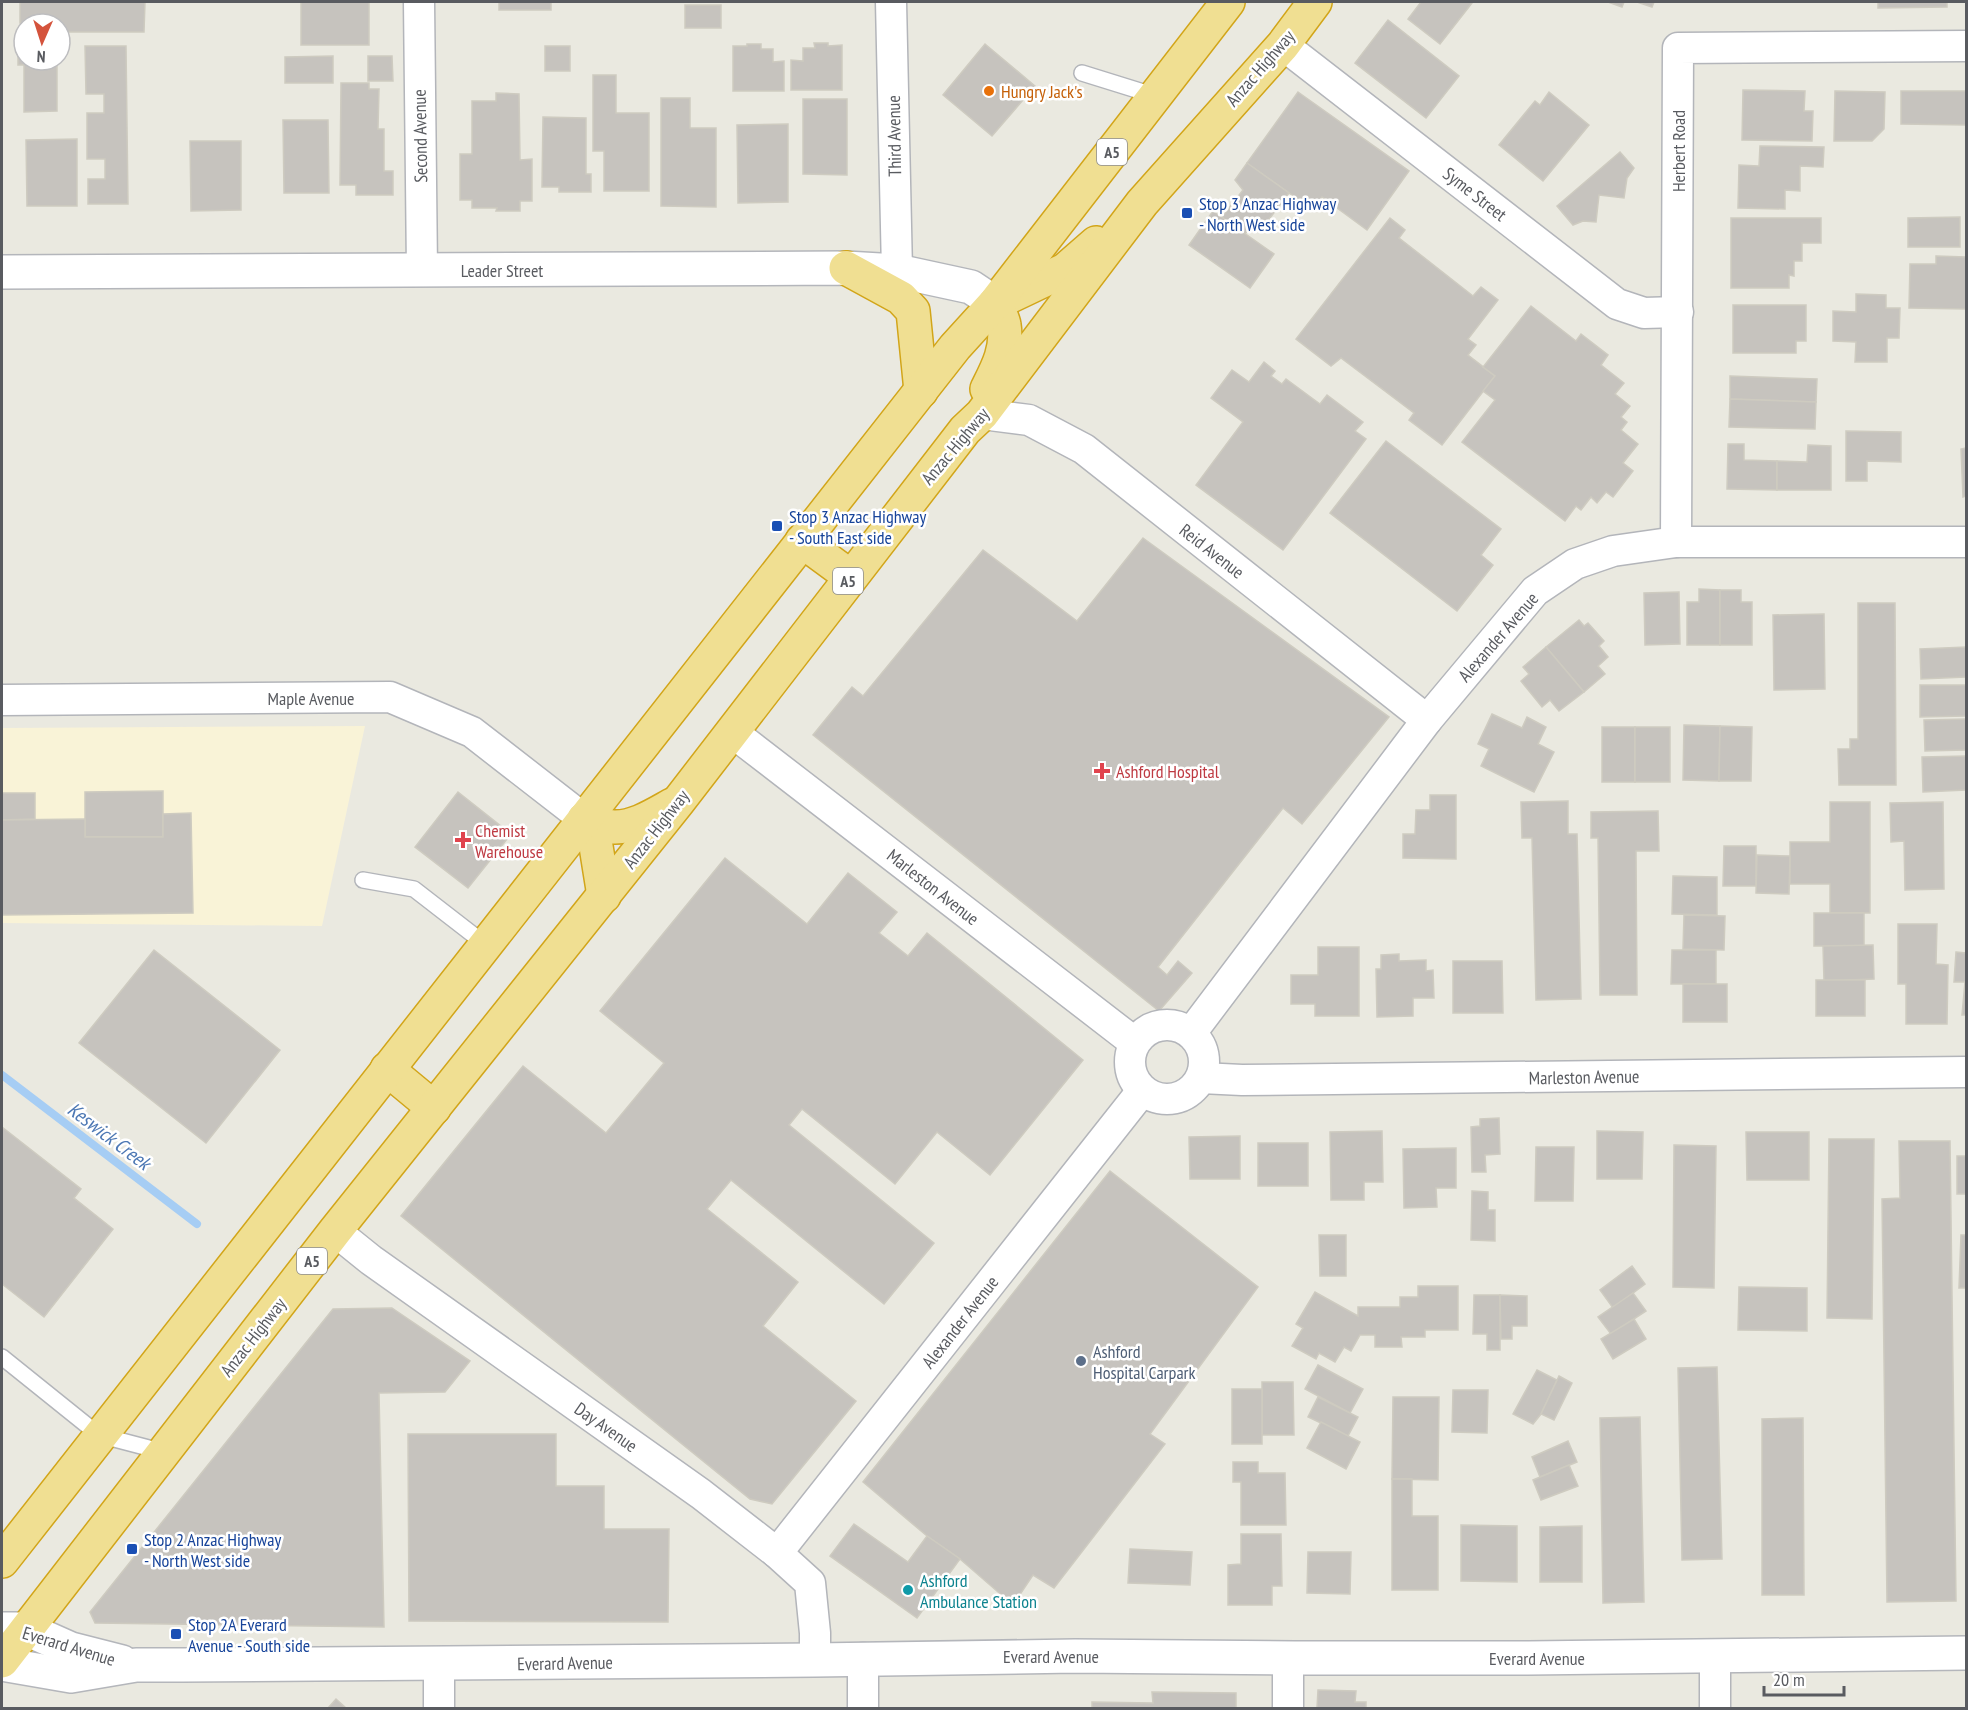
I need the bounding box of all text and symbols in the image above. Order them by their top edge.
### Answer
north arrow [12,12,72,72]
street label: Anzac Highway [1221,25,1300,111]
text: N [36,47,46,67]
place label: Hungry Jack's [1001,80,1082,103]
marker: Hungry Jack's [982,84,996,98]
street label: Second Avenue [408,89,432,183]
street label: Third Avenue [882,95,906,177]
street label: Herbert Road [1667,110,1690,192]
road number: A5 [1097,139,1127,165]
street label: Syme Street [1438,162,1512,226]
place label: Stop 3 Anzac Highway - North West side [1199,192,1336,236]
marker: Stop 3 Anzac Highway - North West side [1180,206,1194,220]
street label: Leader Street [461,259,543,282]
street label: Anzac Highway [916,403,994,489]
place label: Stop 3 Anzac Highway - South East side [789,505,926,549]
marker: Stop 3 Anzac Highway - South East side [770,519,784,533]
street label: Reid Avenue [1175,519,1249,583]
road number: A5 [833,568,863,594]
street label: Alexander Avenue [1453,587,1543,687]
street label: Maple Avenue [268,687,354,710]
place label: Ashford Hospital [1116,760,1220,783]
marker: Ashford Hospital [1093,762,1111,780]
street label: Anzac Highway [618,785,694,873]
place label: Chemist Warehouse [475,819,543,863]
marker: Chemist Warehouse [456,833,470,847]
street label: Marleston Avenue [882,844,984,930]
street label: Marleston Avenue [1528,1065,1640,1089]
water label: Keswick Creek [62,1096,157,1177]
road number: A5 [297,1248,327,1274]
street label: Alexander Avenue [917,1271,1003,1373]
street label: Anzac Highway [215,1293,291,1381]
place label: Ashford Hospital Carpark [1093,1340,1196,1384]
marker: Ashford Hospital Carpark [1074,1354,1088,1368]
street label: Day Avenue [570,1397,642,1457]
place label: Stop 2 Anzac Highway - North West side [144,1528,281,1572]
marker: Stop 2 Anzac Highway - North West side [125,1542,139,1556]
place label: Ashford Ambulance Station [920,1569,1037,1613]
marker: Ashford Ambulance Station [901,1583,915,1597]
place label: Stop 2A Everard Avenue - South side [188,1613,310,1657]
street label: Everard Avenue [20,1621,118,1671]
marker: Stop 2A Everard Avenue - South side [169,1627,183,1641]
street label: Everard Avenue [1003,1645,1099,1668]
street label: Everard Avenue [1489,1647,1585,1670]
street label: Everard Avenue [517,1651,613,1675]
scale bar [1764,1659,1844,1697]
text: 20 m [1773,1668,1805,1691]

